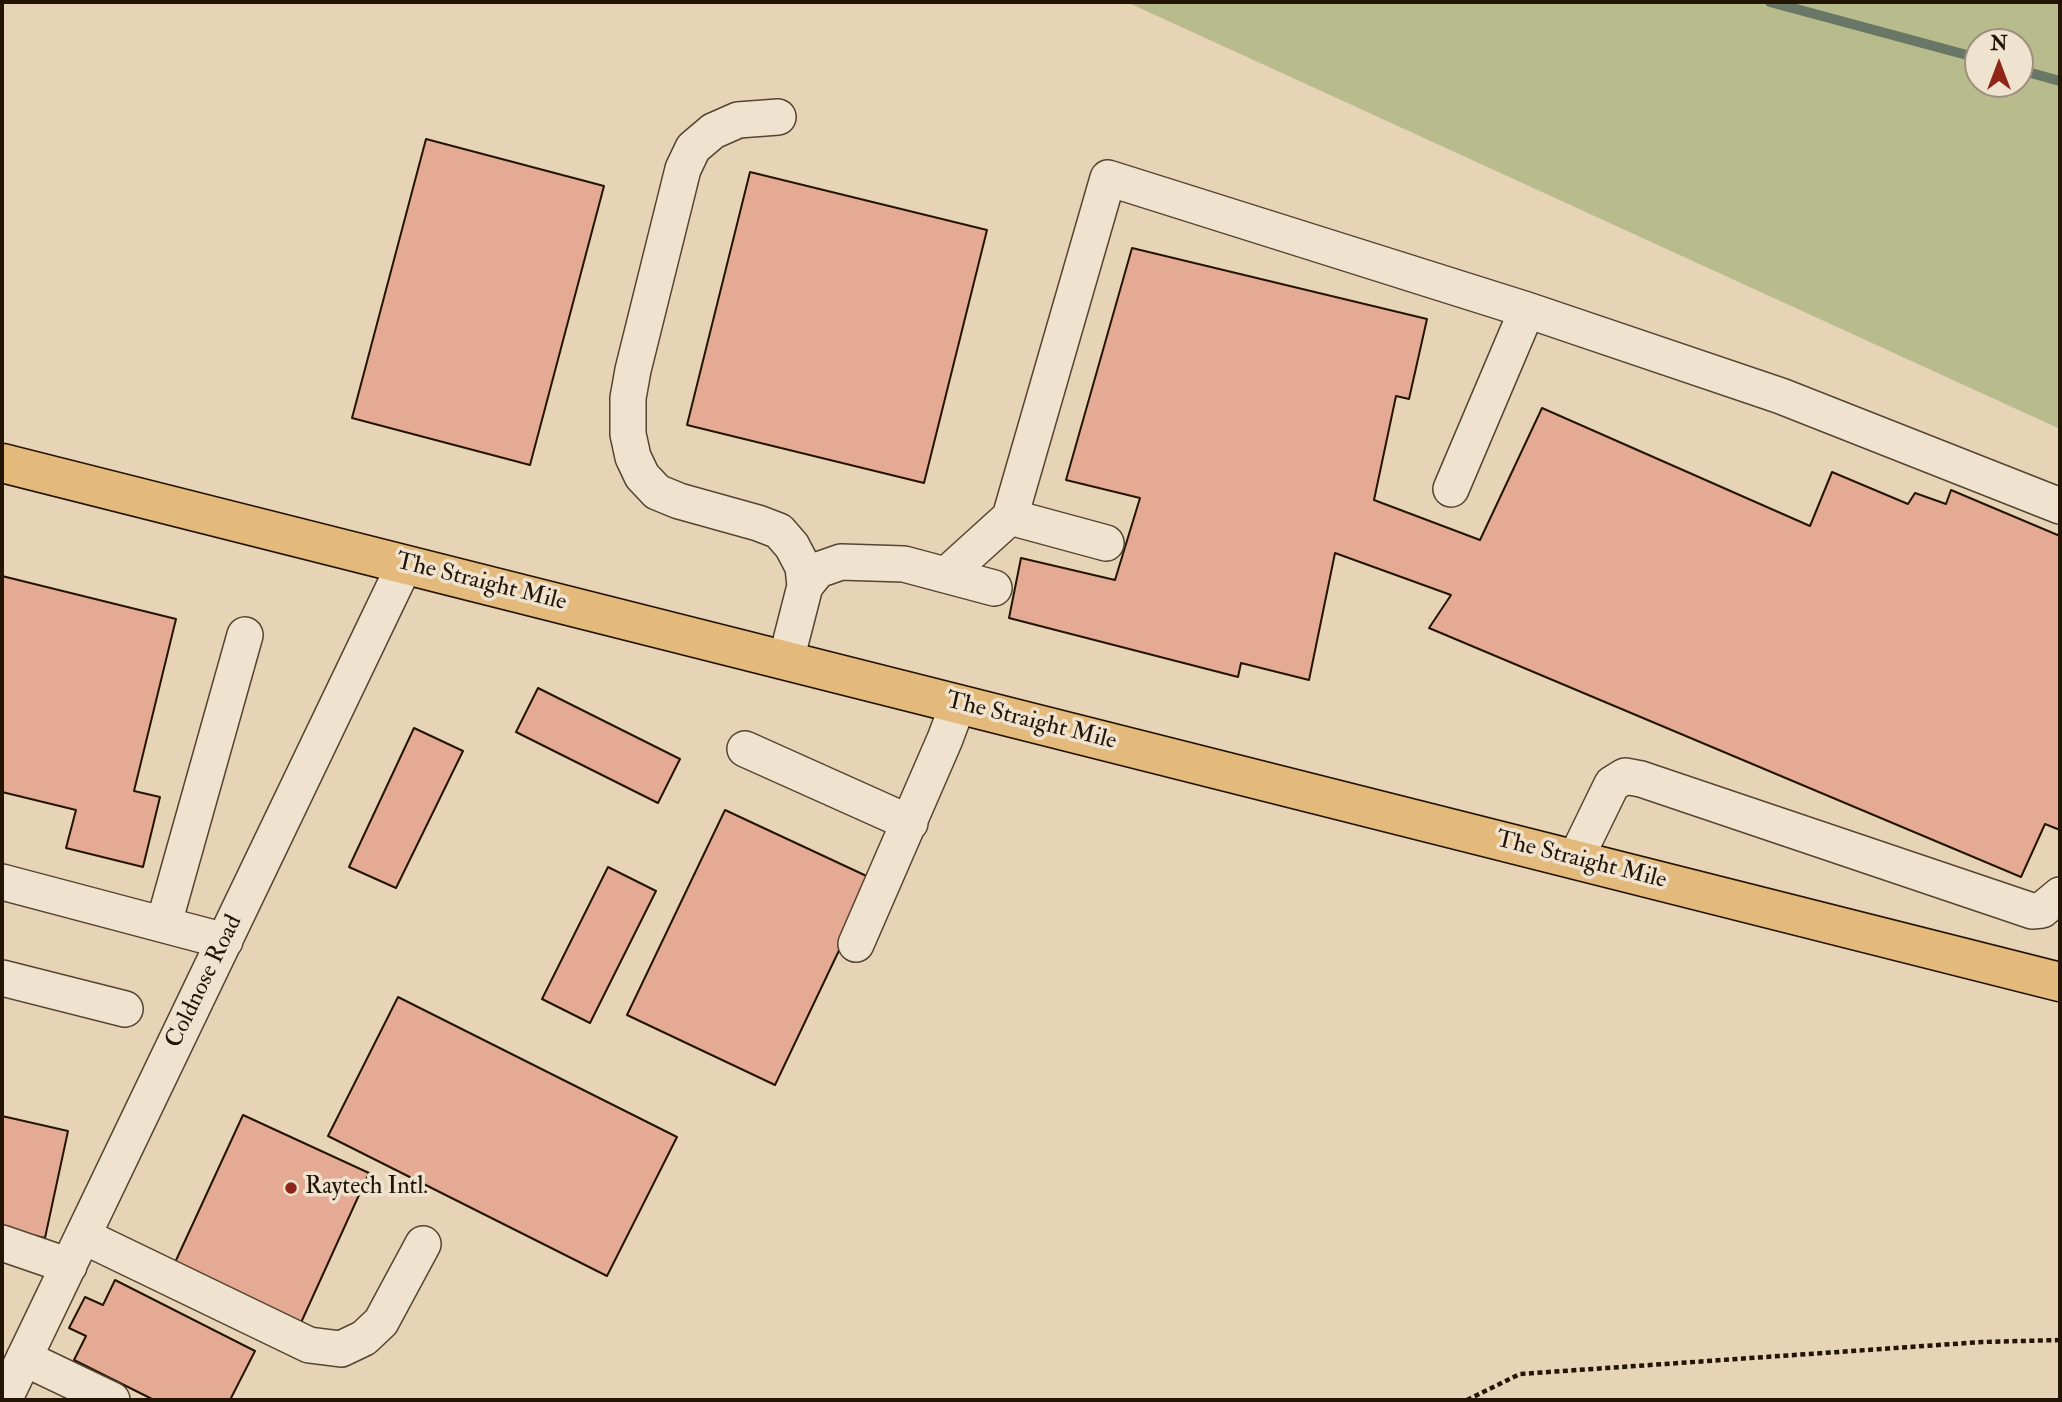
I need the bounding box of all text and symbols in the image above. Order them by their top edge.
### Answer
north arrow [1964,28,2034,98]
text: N [1990,32,2008,56]
street label: The Straight Mile [393,548,569,618]
street label: The Straight Mile [943,687,1119,757]
street label: The Straight Mile [1493,826,1669,896]
street label: Coldnose Road [160,911,250,1053]
place label: Raytech Intl. [305,1174,428,1202]
marker: Raytech Intl. [283,1180,299,1196]

